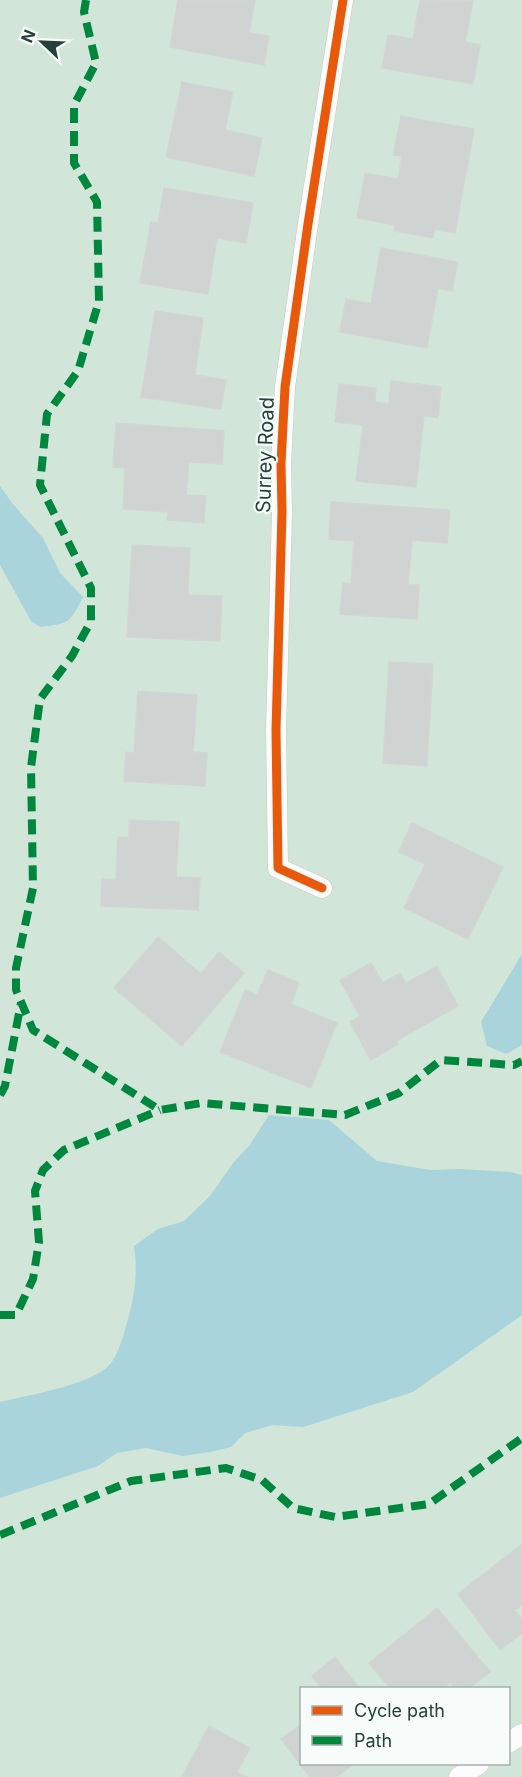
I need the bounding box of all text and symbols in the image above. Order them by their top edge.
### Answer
north arrow [12,12,72,72]
text: N [17,27,40,46]
street label: Surrey Road [251,397,279,513]
legend [300,1687,510,1765]
text: Cycle path [354,1700,445,1721]
text: Path [354,1730,392,1751]

